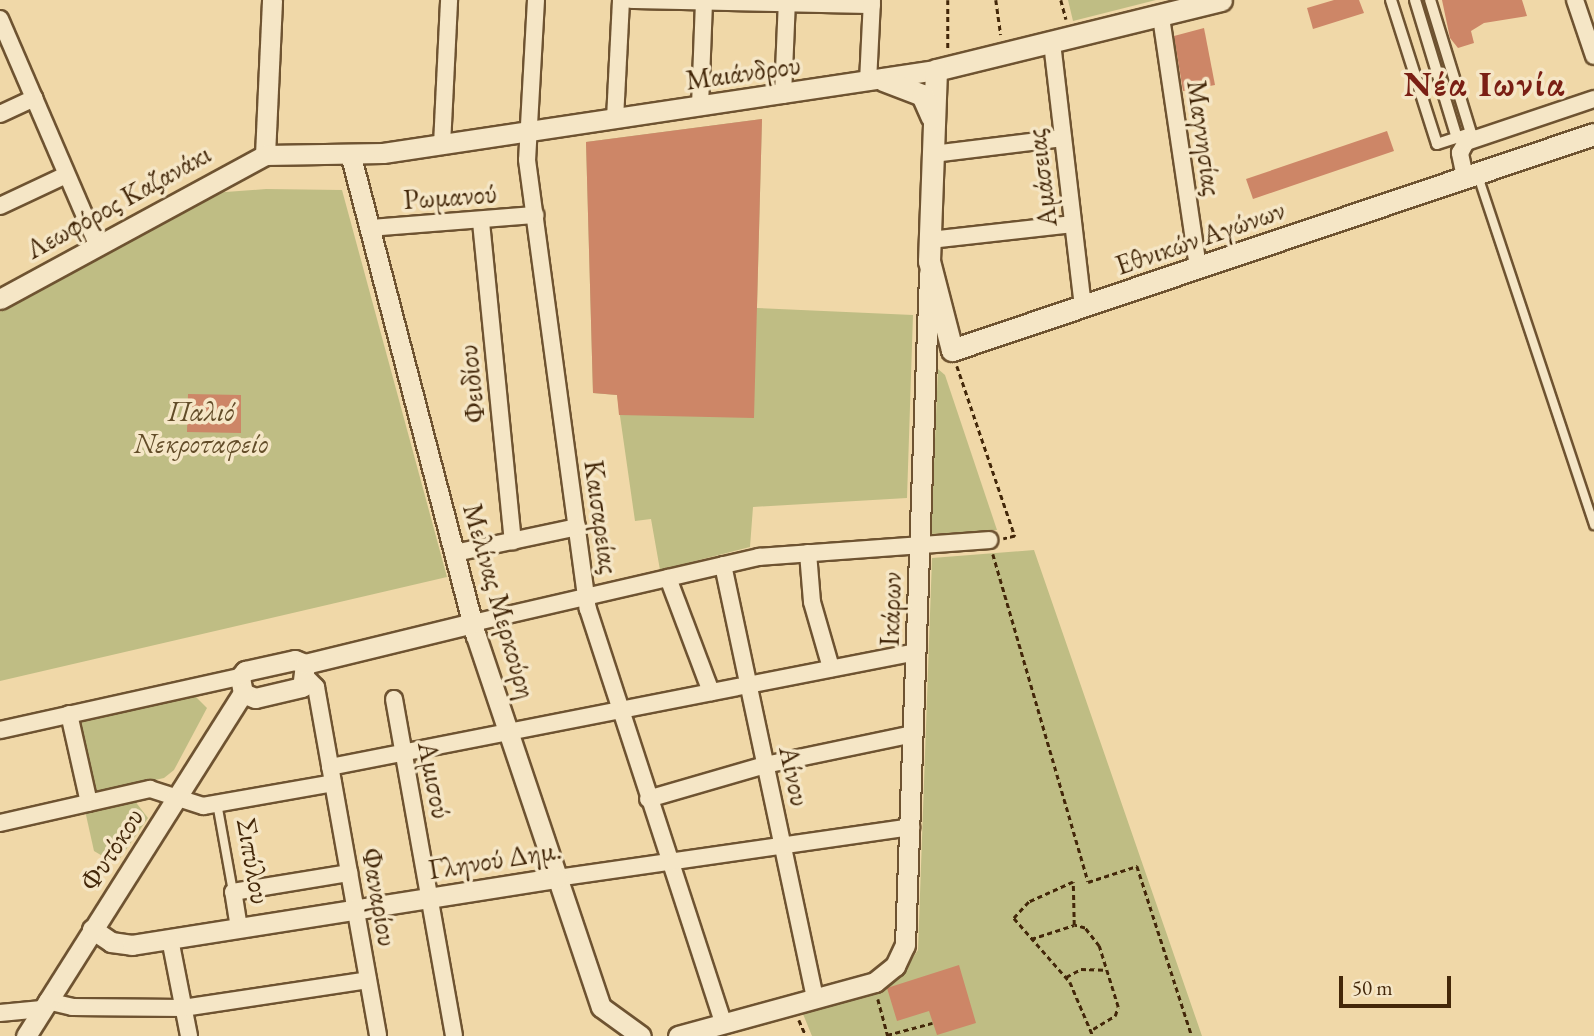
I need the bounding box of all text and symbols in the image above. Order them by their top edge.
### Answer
street label: Μαιάνδρου [683,47,803,97]
district label: Νέα Ιωνία [1405,63,1565,105]
street label: Μαγνησίας [1180,78,1230,198]
street label: Αμάσειας [1018,127,1064,229]
street label: Λεωφόρος Καζανάκι [20,136,216,266]
street label: Ρωμανού [402,176,498,216]
street label: Εθνικών Αγώνων [1111,192,1289,282]
street label: Φειδίου [450,343,492,425]
park label: Παλιό Νεκροταφείο [134,394,268,460]
street label: Καισαρείας [577,458,627,576]
street label: Μελίνας Μερκούρη [456,500,544,702]
street label: Ικάρων [872,571,908,647]
street label: Αμισού [411,739,459,821]
street label: Αίνου [772,743,818,809]
street label: Φυτόκου [72,801,150,897]
street label: Σιπύλου [230,815,278,907]
street label: Γληνού Δημ. [426,832,564,886]
street label: Φαναρίου [355,845,405,949]
scale bar [1342,962,1454,1006]
text: 50 m [1352,974,1393,1001]

